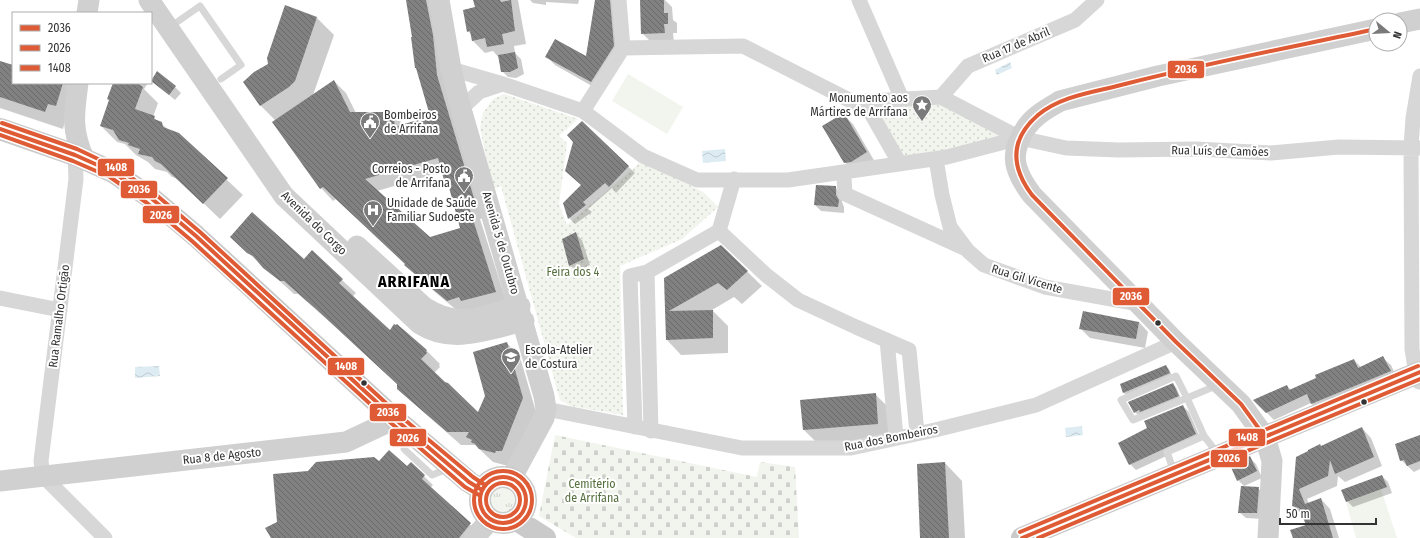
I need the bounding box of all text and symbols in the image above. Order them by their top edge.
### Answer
legend [12,12,152,84]
north arrow [1368,12,1408,52]
text: 2036 [48,21,71,35]
street label: Rua 17 de Abril [980,24,1052,66]
text: N [1390,30,1404,40]
text: 2026 [48,41,71,55]
line badge: 2036 [1167,60,1205,79]
text: 1408 [48,61,71,75]
text: 2036 [1174,63,1197,76]
place label: Monumento aos Mártires de Arrifana [810,91,908,119]
place icon: Monumento aos Mártires de Arrifana [911,94,933,122]
place label: Bombeiros de Arrifana [384,108,439,136]
public building icon: Bombeiros de Arrifana [359,111,381,139]
street label: Rua Luís de Camões [1171,143,1269,159]
line badge: 1408 [97,158,135,177]
text: 1408 [105,161,127,174]
place label: Correios - Posto de Arrifana [372,162,450,190]
public building icon: Correios - Posto de Arrifana [453,165,475,193]
line badge: 2036 [120,180,158,199]
text: 2036 [127,183,150,196]
street label: Avenida do Corgo [278,188,350,258]
street label: Avenida 5 de Outubro [480,190,522,296]
place label: Unidade de Saúde Familiar Sudoeste [387,196,477,224]
hospital icon: Unidade de Saúde Familiar Sudoeste [362,199,384,227]
line badge: 2026 [142,205,180,224]
text: 2026 [149,209,172,222]
street label: Rua Gil Vicente [990,262,1064,296]
street label: Rua Ramalho Ortigão [46,264,72,368]
park label: Feira dos 4 [547,265,600,279]
district label: ARRIFANA [377,272,450,291]
line badge: 2036 [1112,287,1150,306]
text: 2036 [1119,290,1142,303]
unlabelled marker [1153,318,1163,328]
place label: Escola-Atelier de Costura [525,343,593,371]
school or university icon: Escola-Atelier de Costura [500,346,522,374]
line badge: 1408 [327,357,365,376]
text: 1408 [335,360,357,373]
unlabelled marker [359,378,369,388]
unlabelled marker [1359,397,1369,407]
line badge: 2036 [369,403,407,422]
text: 2036 [376,406,399,419]
street label: Rua dos Bombeiros [843,422,939,454]
line badge: 2026 [389,428,427,447]
line badge: 1408 [1228,428,1266,447]
text: 1408 [1236,431,1258,444]
text: 2026 [396,432,419,445]
street label: Rua 8 de Agosto [182,445,262,467]
line badge: 2026 [1210,449,1248,468]
text: 2026 [1217,452,1240,465]
park label: Cemitério de Arrifana [565,477,619,505]
scale bar [1280,500,1376,526]
text: 50 m [1286,507,1310,521]

